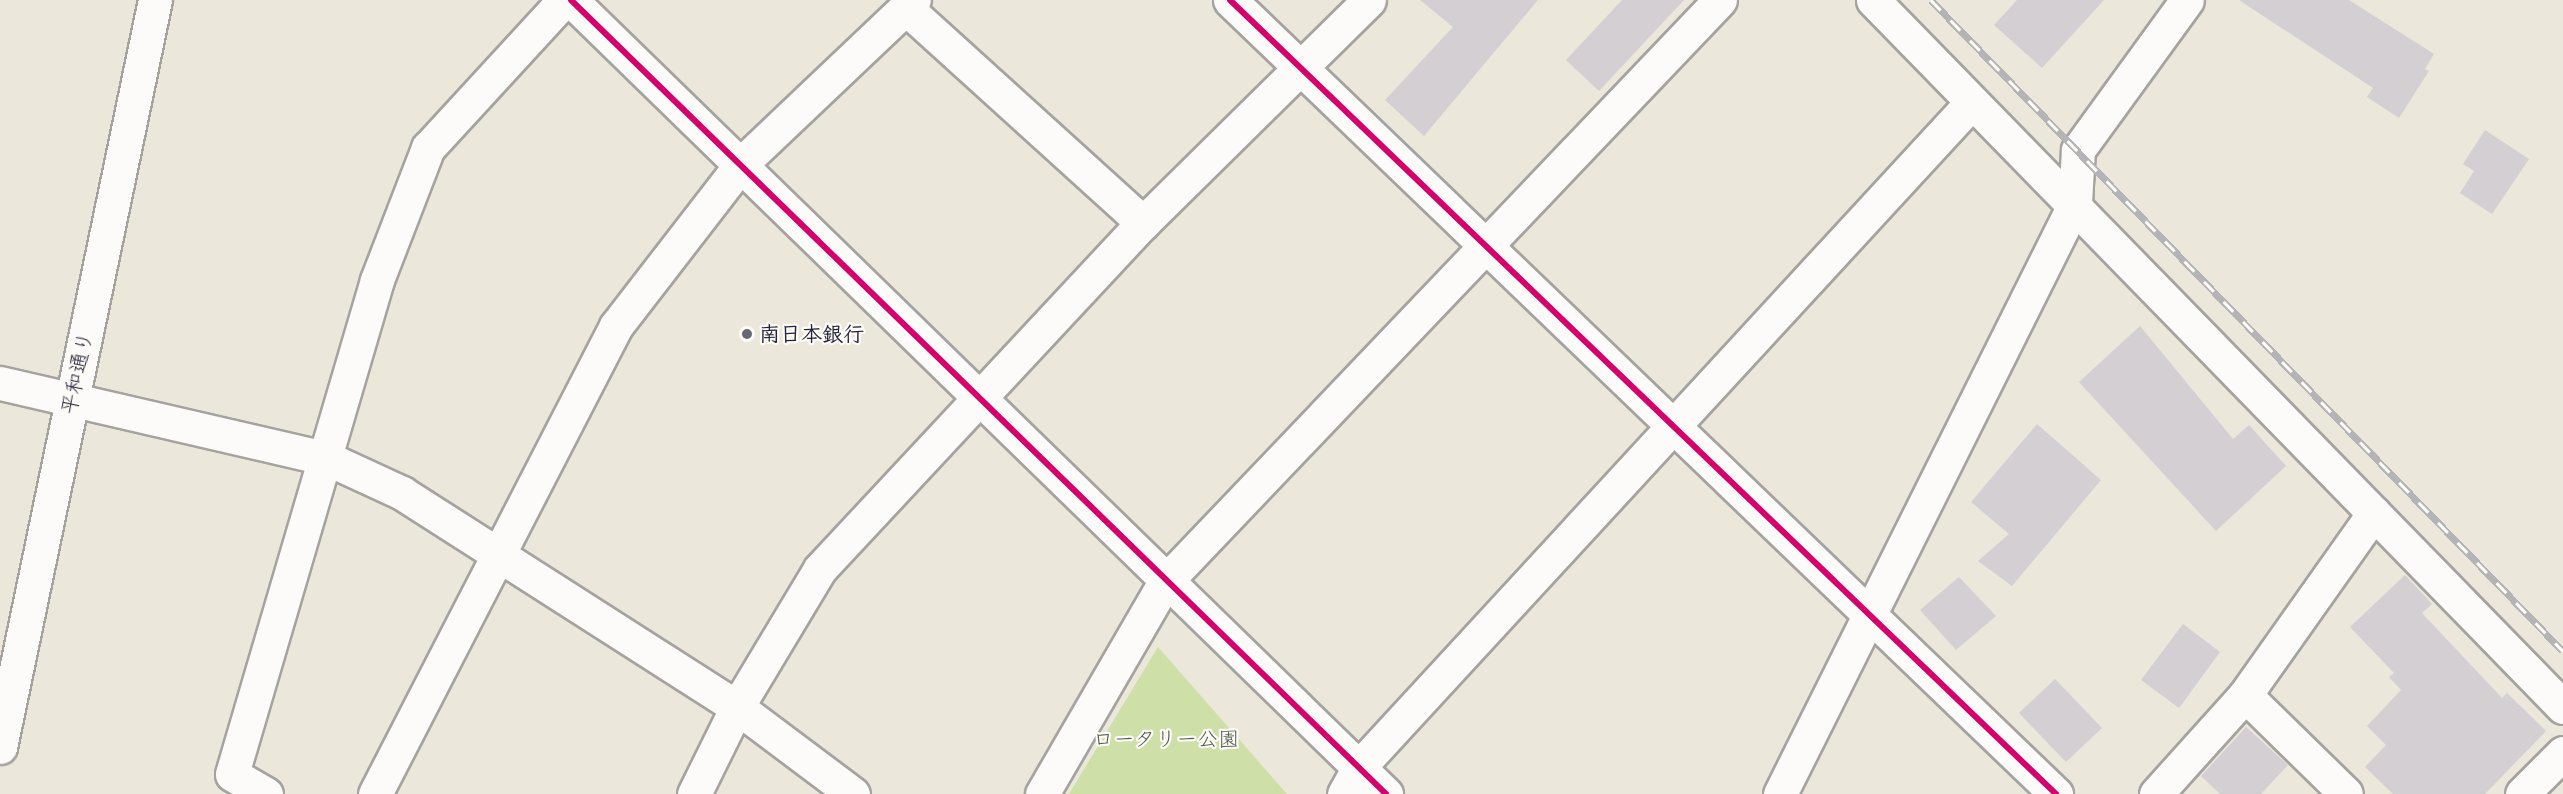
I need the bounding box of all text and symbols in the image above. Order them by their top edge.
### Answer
place label: 南日本銀行 [759,321,864,347]
marker: 南日本銀行 [740,327,754,341]
street label: 平和通り [56,329,98,417]
park label: ロータリー公園 [1093,726,1239,752]

